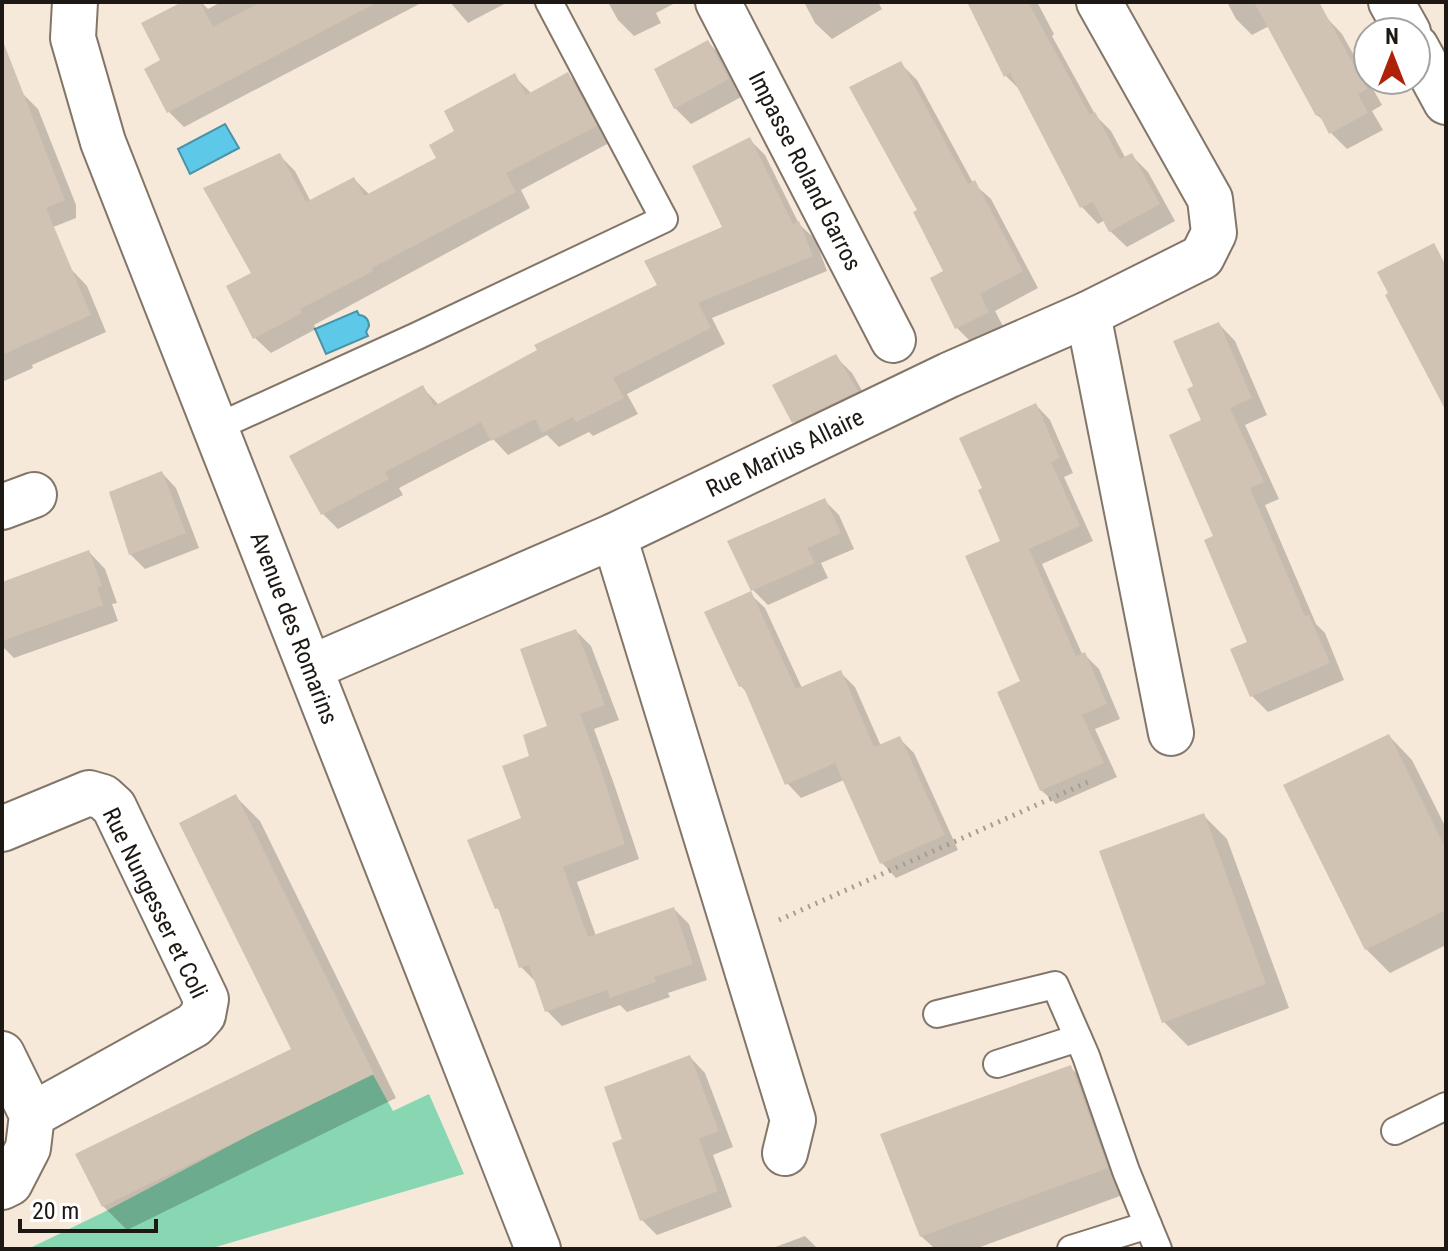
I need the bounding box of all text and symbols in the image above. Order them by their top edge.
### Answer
north arrow [1352,16,1432,96]
text: N [1385,24,1399,49]
street label: Impasse Roland Garros [743,67,867,275]
street label: Rue Marius Allaire [702,403,868,503]
street label: Avenue des Romarins [244,528,344,728]
street label: Rue Nungesser et Coli [97,803,213,1003]
scale bar [20,1183,156,1233]
text: 20 m [32,1197,79,1225]

